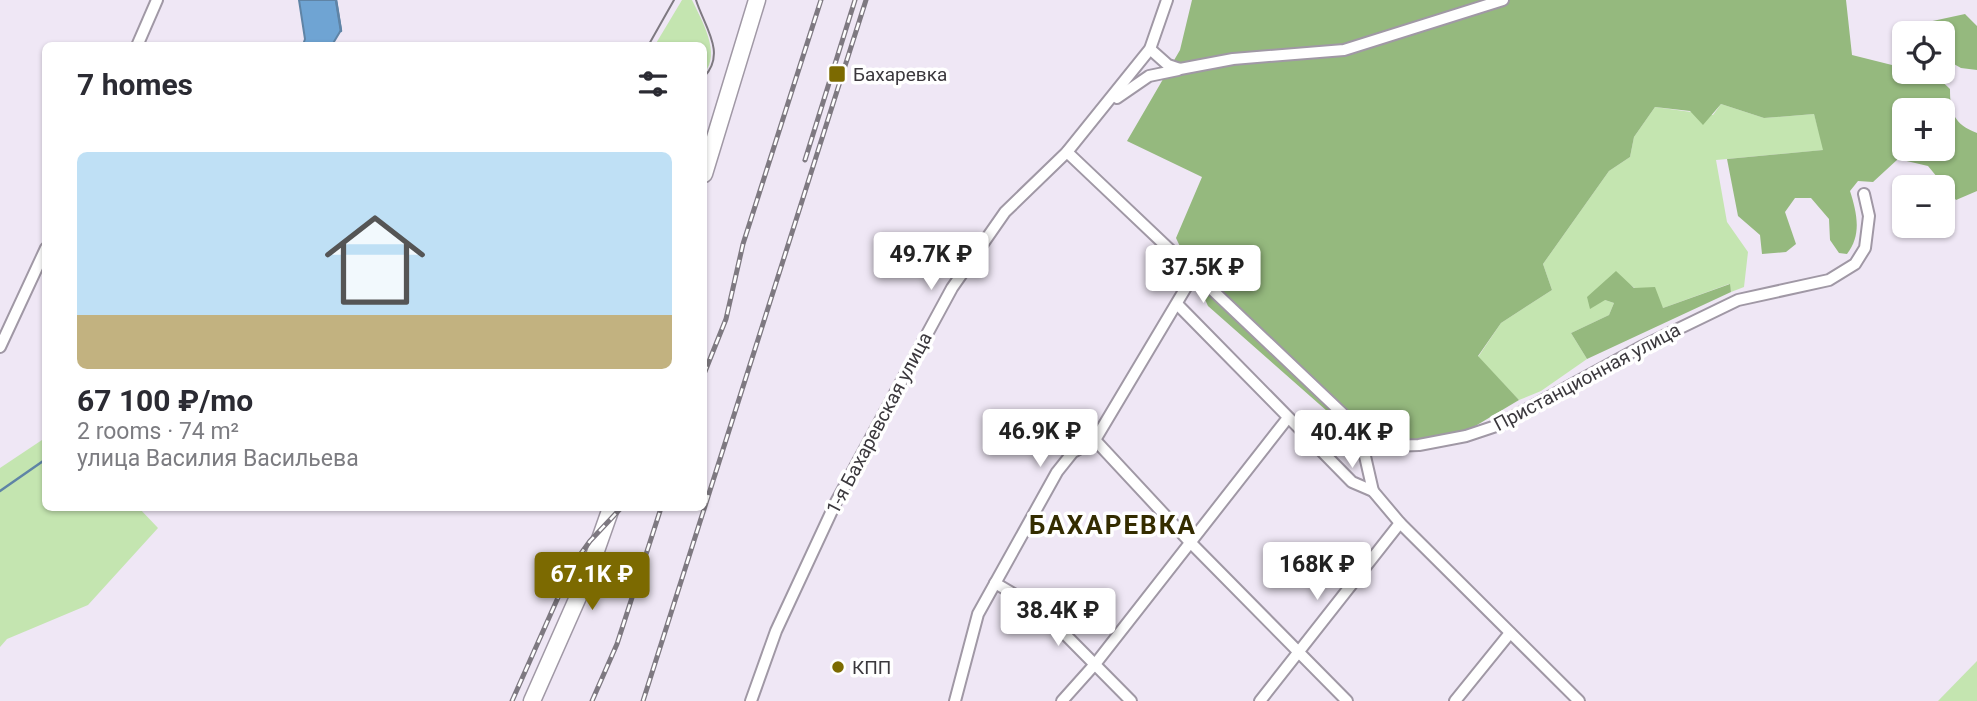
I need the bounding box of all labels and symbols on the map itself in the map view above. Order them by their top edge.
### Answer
place label: Бахаревка [853,63,947,86]
marker: Бахаревка [827,64,847,84]
pin: 49.7K ₽ [866,232,996,292]
pin: 37.5K ₽ [1138,246,1268,305]
street label: Пристанционная улица [1490,318,1684,436]
street label: 1-я Бахаревская улица [821,328,937,518]
pin: 46.9K ₽ [975,410,1105,469]
pin: 40.4K ₽ [1287,410,1417,470]
district label: БАХАРЕВКА [1029,510,1197,540]
pin: 168K ₽ [1260,542,1374,602]
pin: 67.1K ₽ [527,552,657,612]
pin: 38.4K ₽ [993,588,1123,648]
place label: КПП [852,656,891,679]
marker: КПП [830,659,846,675]

